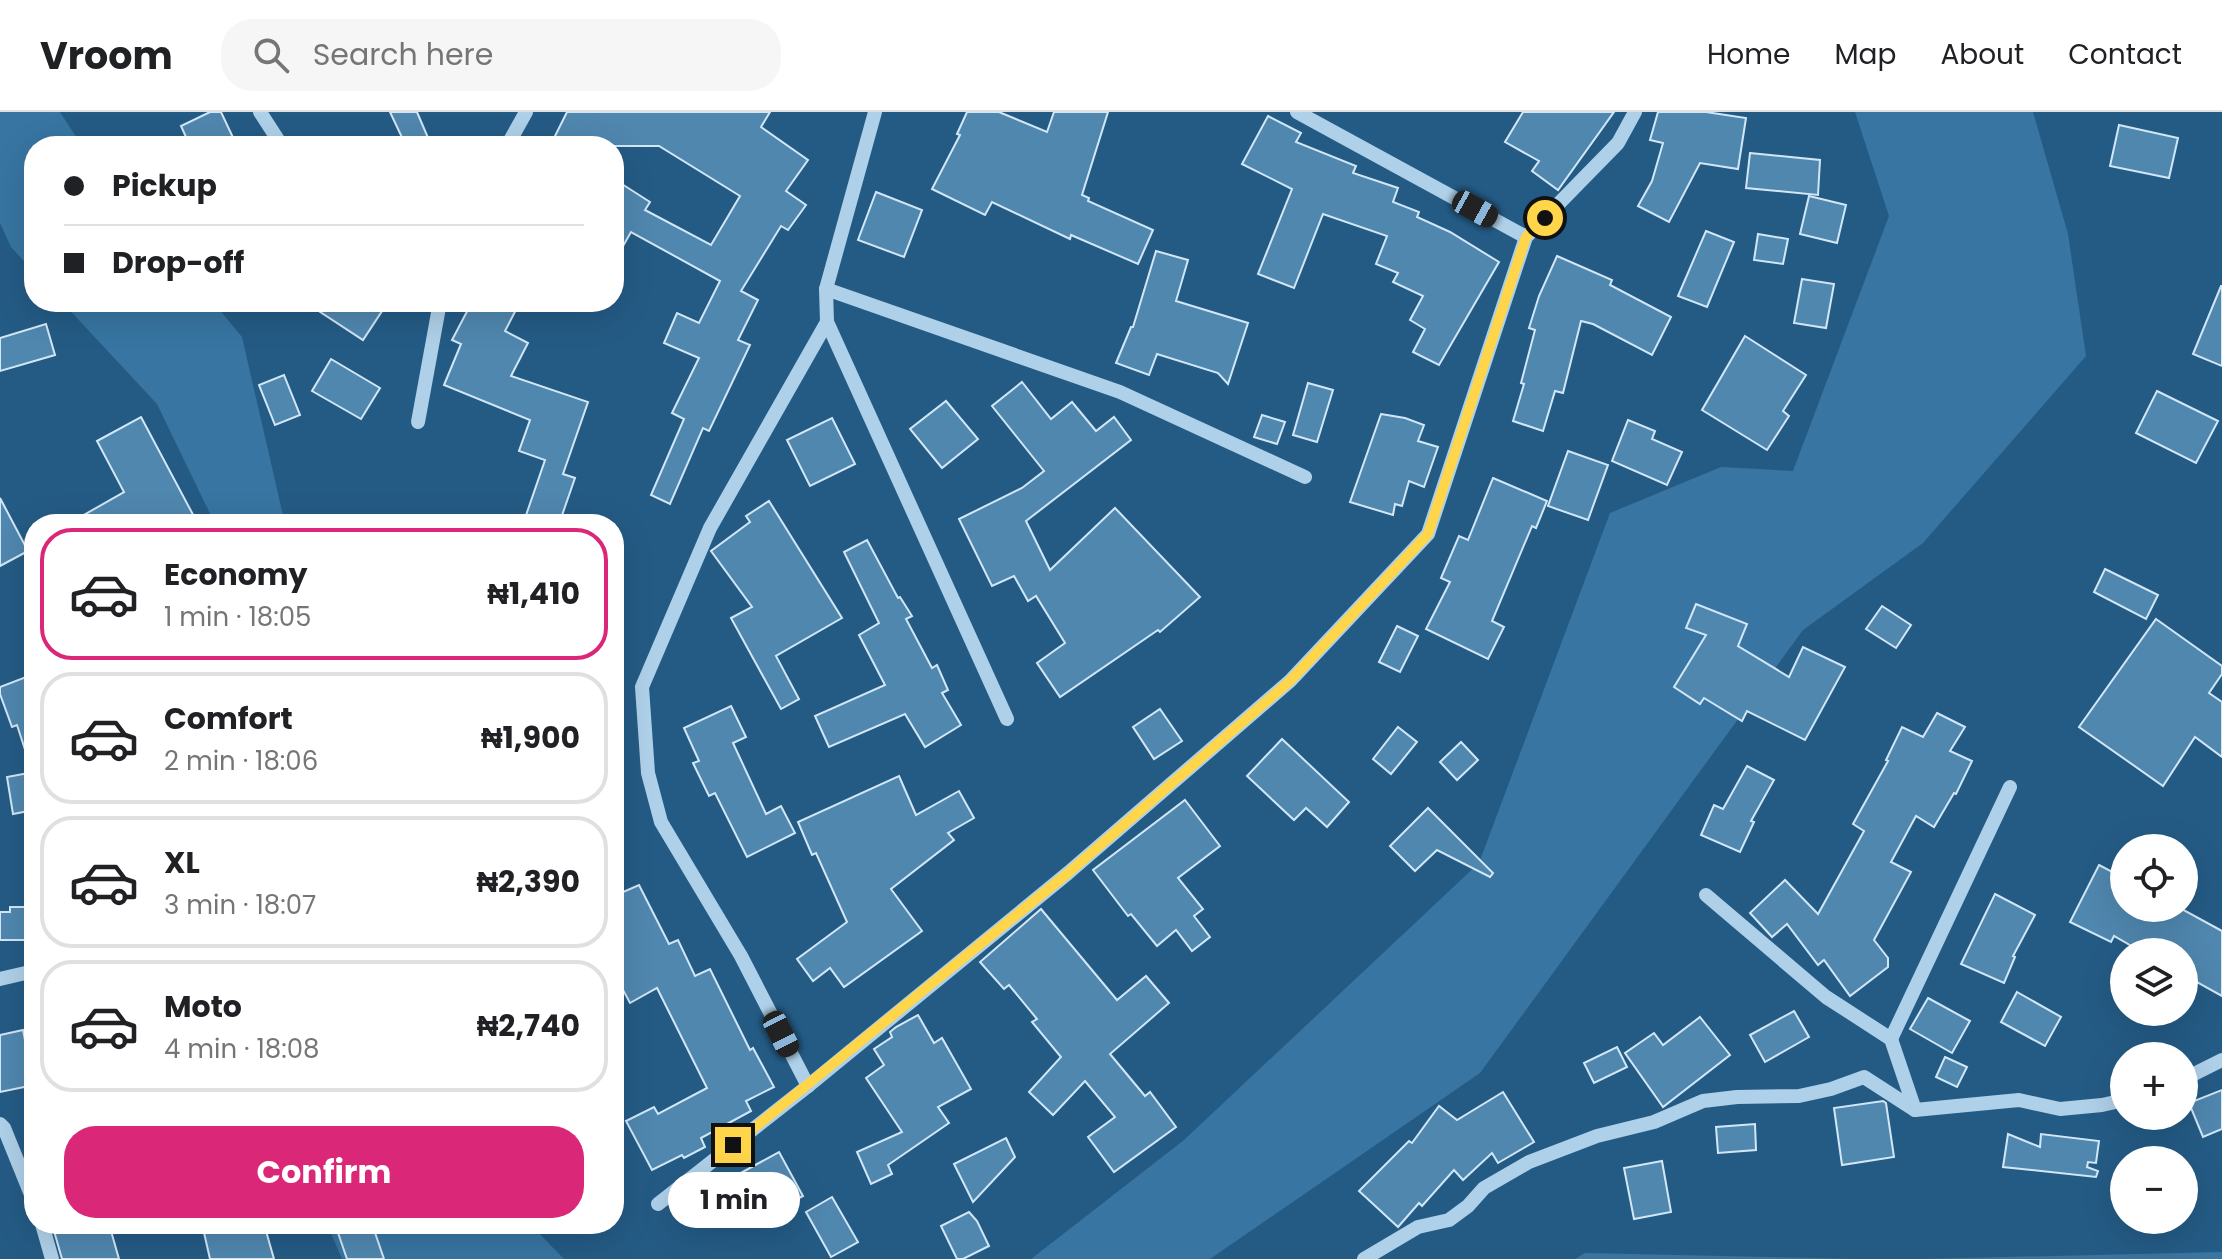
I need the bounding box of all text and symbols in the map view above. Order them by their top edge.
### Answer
search box [221,19,781,91]
text: Vroom [40,29,173,82]
icon: search [249,33,293,77]
text: Search here [313,33,493,76]
text: Home [1707,35,1790,74]
text: Map [1834,35,1896,74]
text: About [1940,35,2024,74]
text: Contact [2068,35,2182,74]
text: Pickup [112,164,217,207]
car [1448,187,1502,231]
route start [1527,200,1563,236]
text: Drop-off [112,241,244,284]
text: Economy [164,553,308,596]
icon: car [68,558,140,630]
text: ₦1,410 [487,572,580,615]
text: 1 min · 18:05 [164,599,311,635]
text: Comfort [164,697,293,740]
icon: car [68,702,140,774]
text: ₦1,900 [481,716,580,759]
text: 2 min · 18:06 [164,743,318,779]
map controls [2110,834,2198,1234]
button: locate [2110,834,2198,922]
text: XL [164,841,200,884]
icon: car [68,846,140,918]
text: ₦2,390 [476,860,580,903]
text: 3 min · 18:07 [164,887,316,923]
button: layers [2110,938,2198,1026]
text: Moto [164,985,242,1028]
icon: car [68,990,140,1062]
text: ₦2,740 [477,1004,580,1047]
car [759,1007,803,1061]
text: 4 min · 18:08 [164,1031,320,1067]
button: + [2110,1042,2198,1130]
button: Confirm [64,1126,584,1218]
route end [715,1127,751,1163]
button: − [2110,1146,2198,1234]
callout: 1 min [667,1173,799,1229]
text: 1 min [700,1182,768,1218]

